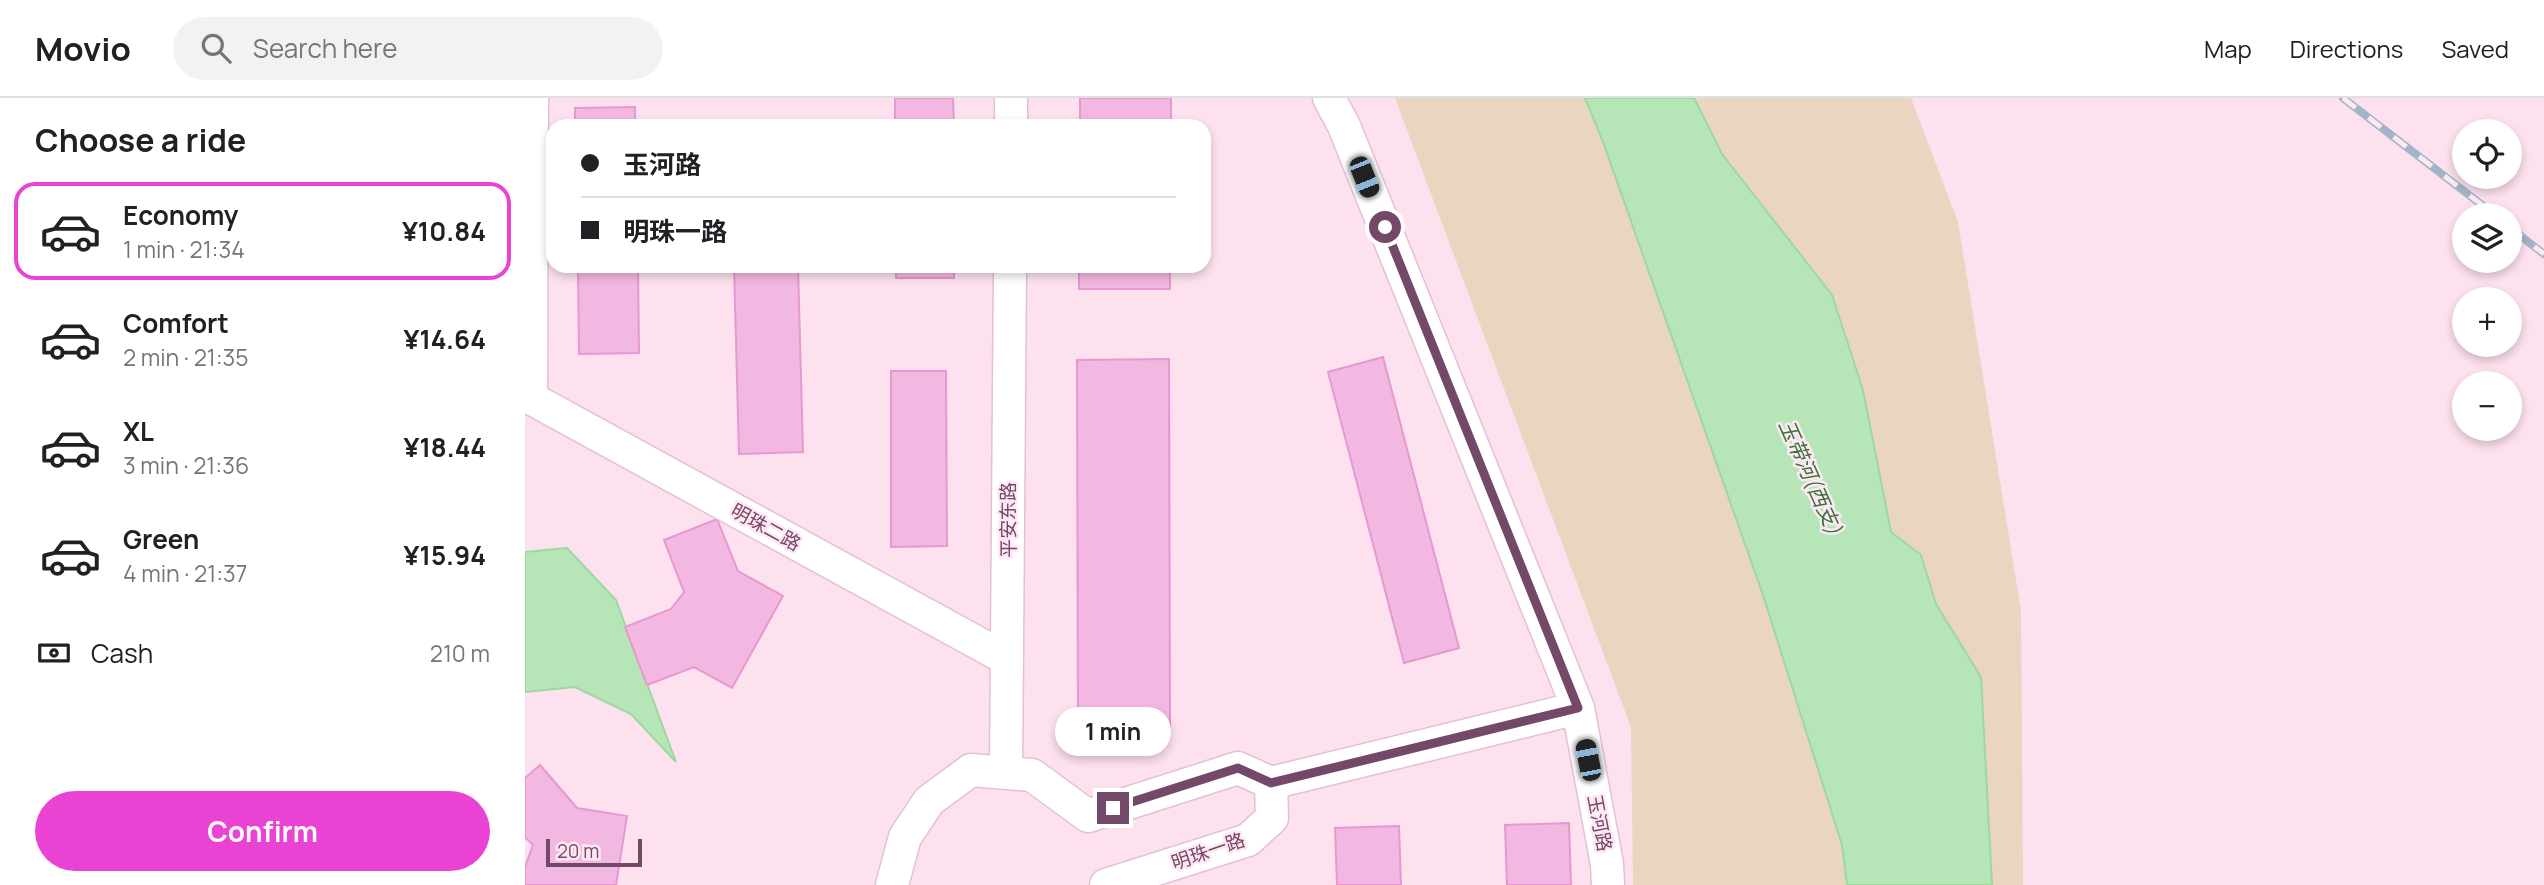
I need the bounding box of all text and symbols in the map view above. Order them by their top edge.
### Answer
search box [173,17,663,80]
text: Movio [35,26,131,71]
icon: search [197,29,235,67]
text: Search here [253,30,397,66]
text: Map [2204,32,2252,65]
text: Directions [2290,32,2403,65]
text: Saved [2441,32,2509,65]
text: Choose a ride [35,118,246,162]
map controls [2452,119,2522,441]
button: locate [2452,119,2522,189]
text: 玉河路 [623,146,701,182]
car [1347,154,1382,200]
text: Economy [123,197,238,233]
icon: car [39,200,102,263]
button: layers [2452,203,2522,273]
route start [1369,211,1401,243]
text: ¥10.84 [402,213,486,249]
text: 明珠一路 [623,213,727,249]
text: 1 min · 21:34 [123,233,245,265]
button: + [2452,287,2522,357]
text: Comfort [123,305,229,341]
icon: car [39,308,102,371]
text: ¥14.64 [404,321,486,357]
text: 2 min · 21:35 [123,341,249,373]
button: − [2452,371,2522,441]
text: XL [123,413,154,449]
water label: 玉带河(西支) [1773,415,1849,538]
icon: car [39,416,102,479]
text: ¥18.44 [404,429,486,465]
text: 3 min · 21:36 [123,449,249,481]
street label: 平安东路 [995,482,1021,558]
street label: 明珠二路 [726,497,806,557]
text: Green [123,521,199,557]
icon: car [39,524,102,587]
text: ¥15.94 [404,537,486,573]
text: 4 min · 21:37 [123,557,247,589]
icon: cash [35,634,73,672]
text: Cash [91,635,153,671]
text: 210 m [430,637,490,669]
callout: 1 min [1055,706,1171,756]
text: 1 min [1085,715,1141,747]
car [1574,737,1603,783]
button: Confirm [35,791,490,871]
route end [1097,792,1129,824]
street label: 玉河路 [1582,793,1618,853]
street label: 明珠一路 [1168,826,1248,876]
scale bar [546,836,642,868]
text: 20 m [557,838,599,864]

